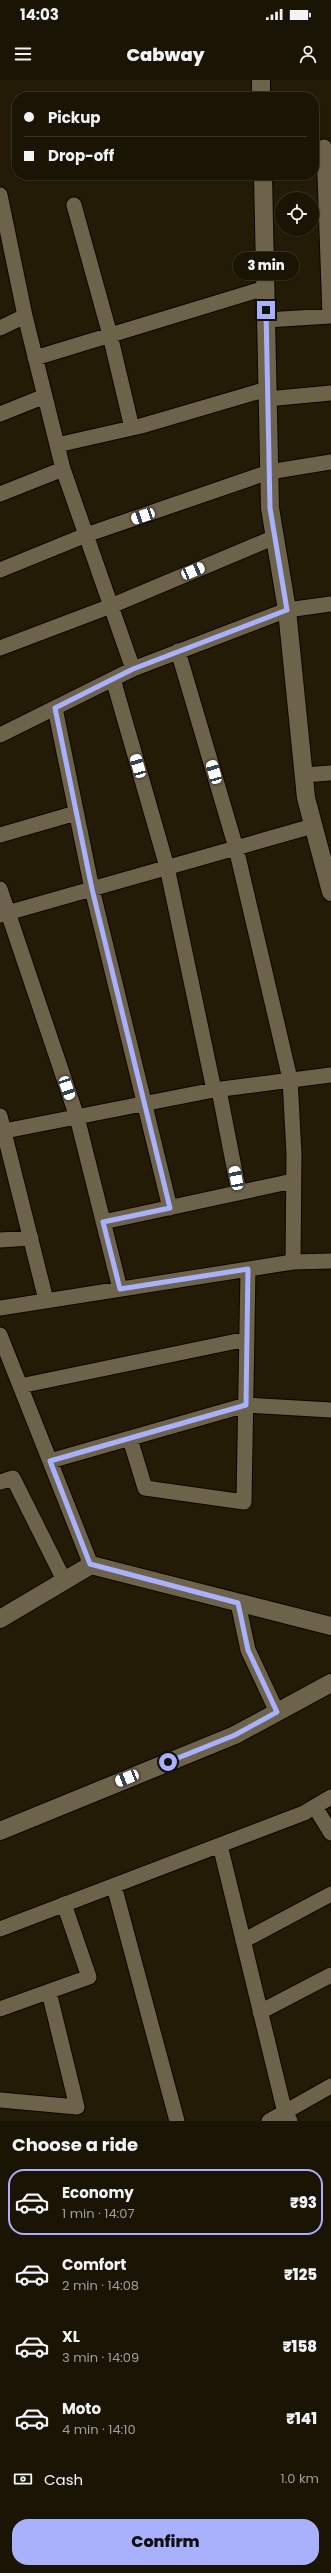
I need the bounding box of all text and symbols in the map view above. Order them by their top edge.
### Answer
text: 14:03 [20,4,59,25]
text: Cabway [126,42,205,67]
icon: menu [12,43,34,65]
icon: person [297,43,319,65]
text: Pickup [48,107,100,128]
text: Drop-off [48,145,114,166]
map controls [275,192,319,236]
button: locate [275,192,319,236]
callout: 3 min [233,252,299,280]
text: 3 min [247,256,285,275]
route end [257,301,275,319]
car [130,506,156,526]
car [180,561,206,581]
car [129,753,147,779]
car [205,759,223,785]
car [57,1075,77,1101]
car [228,1165,244,1191]
route start [159,1753,177,1771]
car [114,1768,140,1788]
text: Choose a ride [12,2132,138,2157]
text: Economy [62,2182,134,2203]
icon: car [14,2184,50,2220]
text: ₹93 [290,2192,317,2213]
text: 1 min · 14:07 [62,2204,135,2223]
text: Comfort [62,2254,126,2275]
icon: car [14,2256,50,2292]
text: ₹125 [284,2264,317,2285]
text: 2 min · 14:08 [62,2276,139,2295]
text: XL [62,2326,80,2347]
icon: car [14,2328,50,2364]
text: ₹158 [283,2336,317,2357]
text: 3 min · 14:09 [62,2348,139,2367]
text: Moto [62,2398,101,2419]
icon: car [14,2400,50,2436]
text: ₹141 [286,2408,317,2429]
text: 4 min · 14:10 [62,2420,136,2439]
icon: cash [12,2468,34,2490]
text: Cash [44,2469,83,2490]
text: 1.0 km [280,2469,319,2488]
button: Confirm [12,2519,319,2565]

